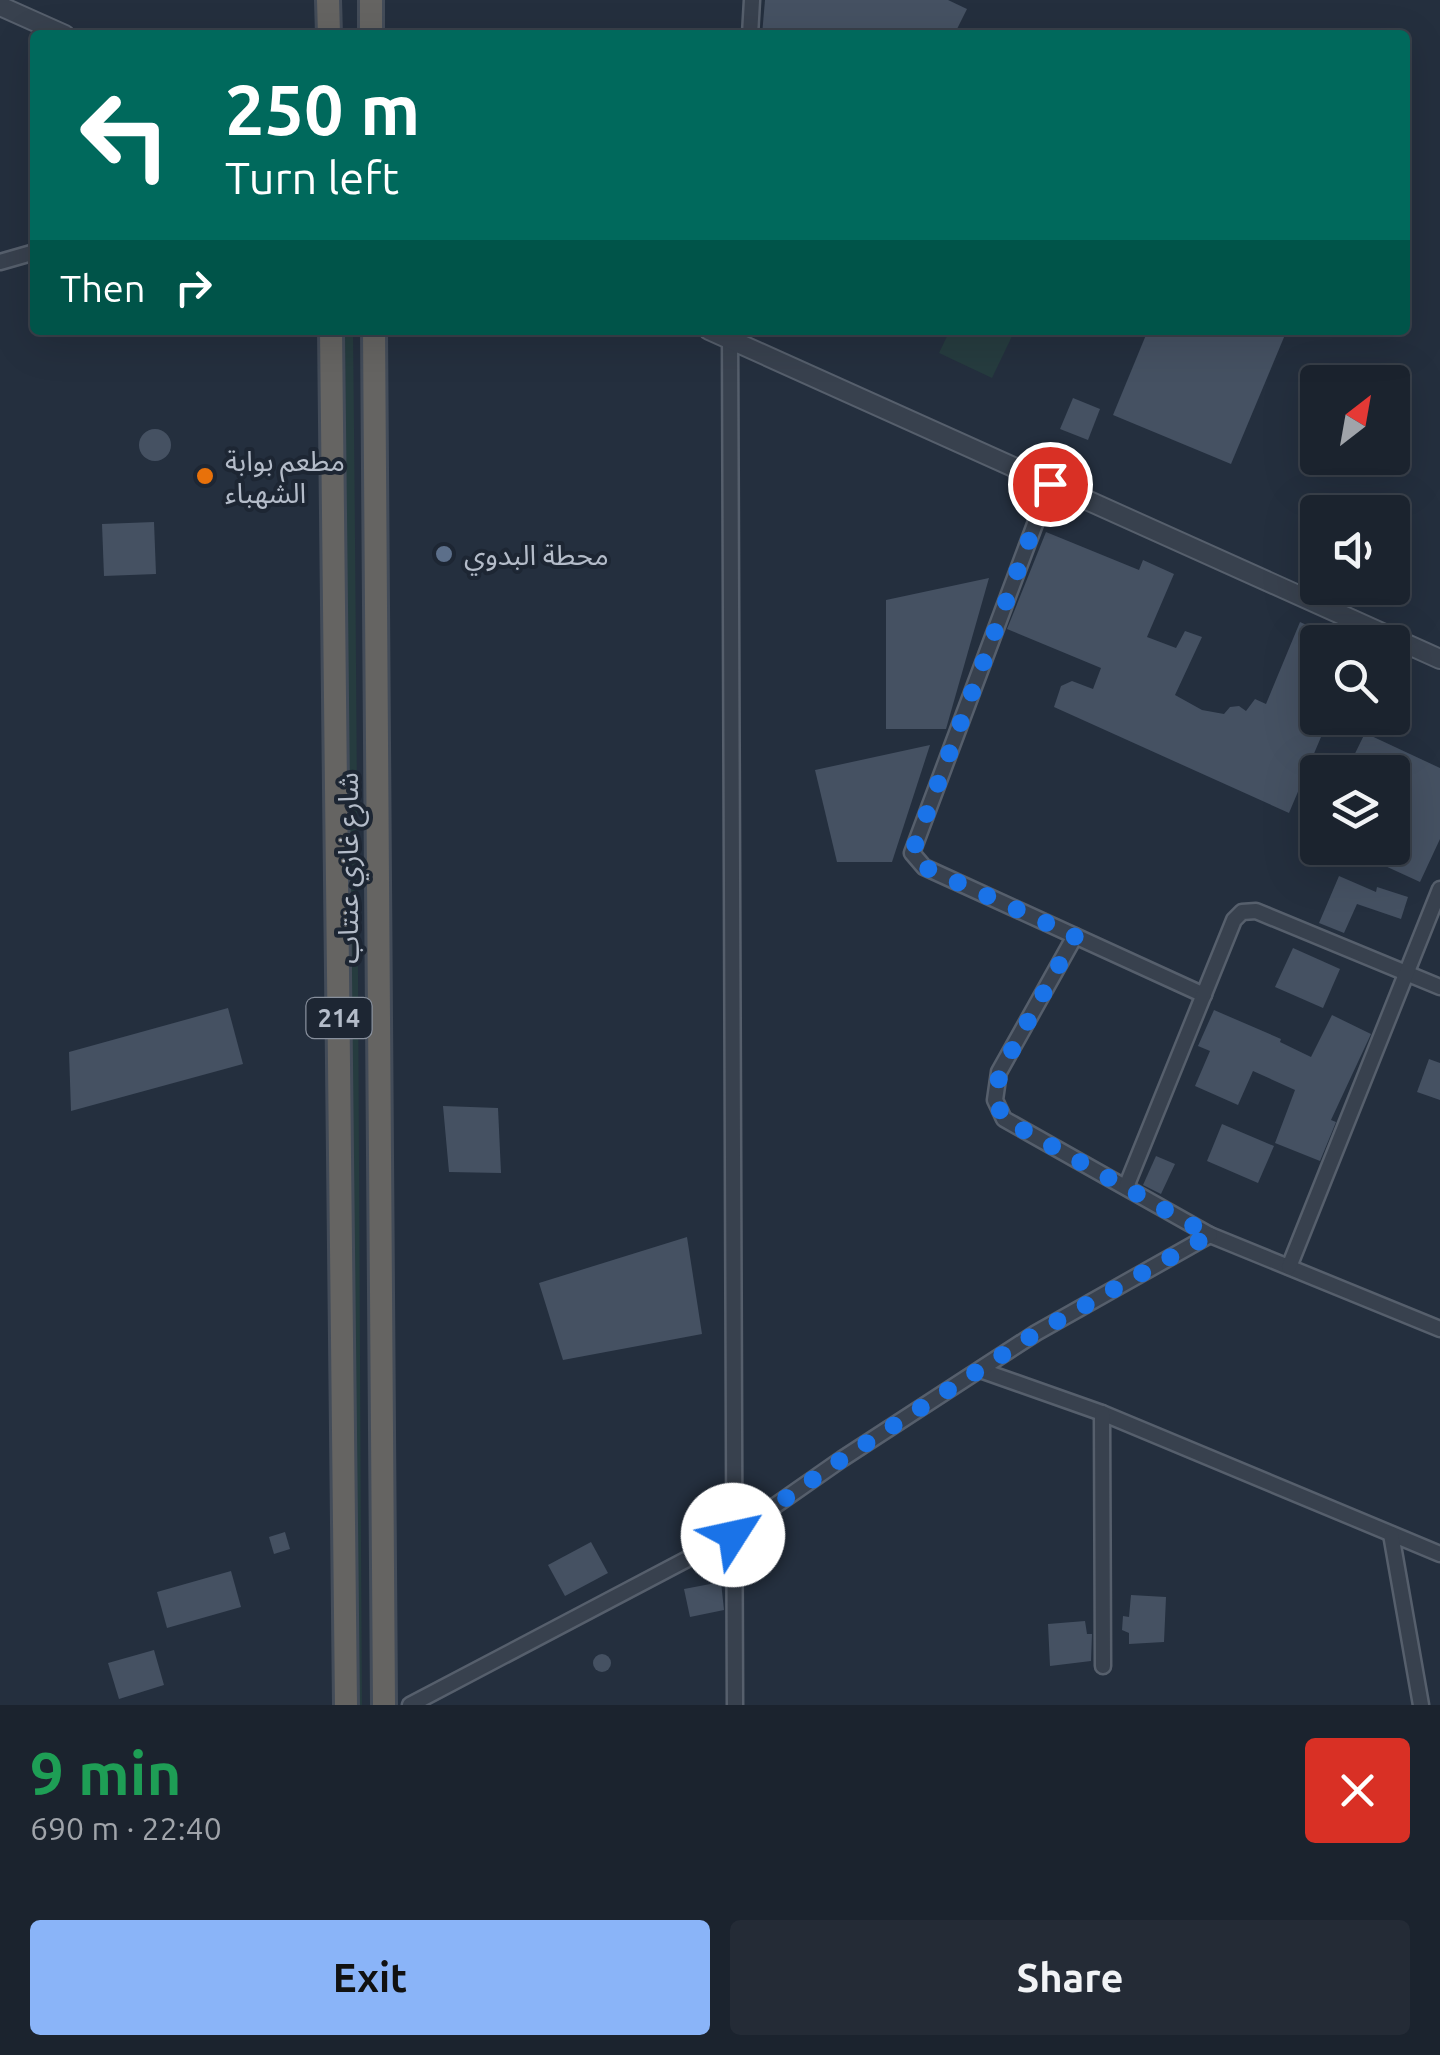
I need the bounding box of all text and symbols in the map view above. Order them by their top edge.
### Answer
icon: left [60,70,190,200]
text: 250 m [225,70,420,148]
text: Turn left [225,152,399,203]
icon: right [166,260,221,315]
text: Then [60,267,146,309]
north arrow [1300,365,1410,475]
map controls [1300,365,1410,865]
pin [1008,442,1093,527]
place label: مطعم بوابة الشهباء [225,445,345,509]
icon: arrive [1023,457,1078,512]
marker: مطعم بوابة الشهباء [194,465,216,487]
button: sound [1300,495,1410,605]
place label: محطة البدوي [464,539,609,576]
marker: محطة البدوي [433,543,455,565]
button: search [1300,625,1410,735]
button: layers [1300,755,1410,865]
street label: شارع غازي عنتاب [332,772,369,964]
road number: 214 [306,998,372,1038]
position arrow [681,1483,785,1587]
button: close [1305,1738,1410,1843]
text: 9 min [30,1739,182,1806]
text: 690 m · 22:40 [30,1810,222,1846]
button: Exit [30,1920,710,2035]
button: Share [730,1920,1410,2035]

